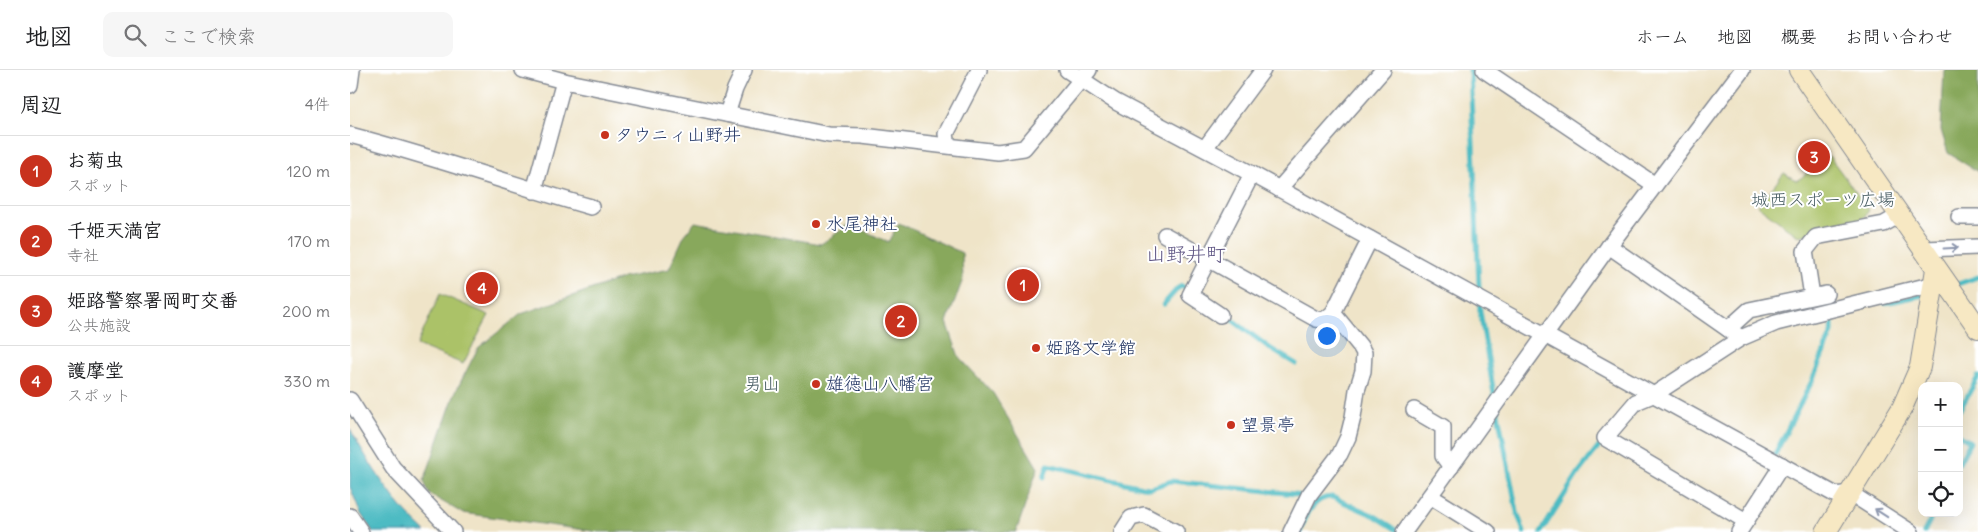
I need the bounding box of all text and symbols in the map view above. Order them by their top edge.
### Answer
search box [103,12,453,57]
text: 地図 [25,21,73,51]
icon: search [121,21,149,49]
text: ここで検索 [161,24,256,48]
text: ホーム [1636,25,1689,48]
text: 地図 [1717,25,1753,48]
text: 概要 [1781,25,1817,48]
text: お問い合わせ [1845,25,1953,48]
text: 周辺 [20,91,62,118]
text: 4件 [305,94,330,114]
place label: タウニィ山野井 [615,123,741,146]
marker: タウニィ山野井 [599,129,611,141]
pin: 3 [1798,138,1830,176]
text: お菊虫 [67,148,124,172]
text: 1 [33,161,39,181]
text: 120 m [287,161,330,181]
text: スポット [67,175,131,195]
park label: 城西スポーツ広場 [1751,188,1895,211]
place label: 水尾神社 [826,212,898,235]
text: 千姫天満宮 [67,218,162,242]
marker: 水尾神社 [810,218,822,230]
text: 2 [32,231,40,251]
text: 170 m [287,231,330,251]
district label: 山野井町 [1146,241,1226,266]
one-way arrow [1943,244,1959,253]
text: 寺社 [67,245,99,265]
pin: 1 [1007,266,1039,304]
pin: 4 [466,269,498,307]
text: 姫路警察署岡町交番 [67,288,238,312]
text: 3 [31,301,41,321]
text: 200 m [282,301,330,321]
pin: 2 [885,302,917,340]
text: 公共施設 [67,315,131,335]
your location [1314,323,1340,349]
place label: 姫路文学館 [1046,336,1136,359]
marker: 姫路文学館 [1030,342,1042,354]
text: 護摩堂 [67,358,124,382]
text: 4 [31,371,41,391]
text: 330 m [283,371,330,391]
park label: 男山 [744,372,780,395]
place label: 雄徳山八幡宮 [826,372,934,395]
marker: 雄徳山八幡宮 [810,378,822,390]
map controls [1918,382,1963,517]
button: + [1918,382,1963,427]
text: スポット [67,385,131,405]
place label: 望景亭 [1241,413,1295,436]
marker: 望景亭 [1225,419,1237,431]
button: − [1918,427,1963,472]
button: locate [1918,472,1963,517]
one-way arrow [1874,507,1888,517]

